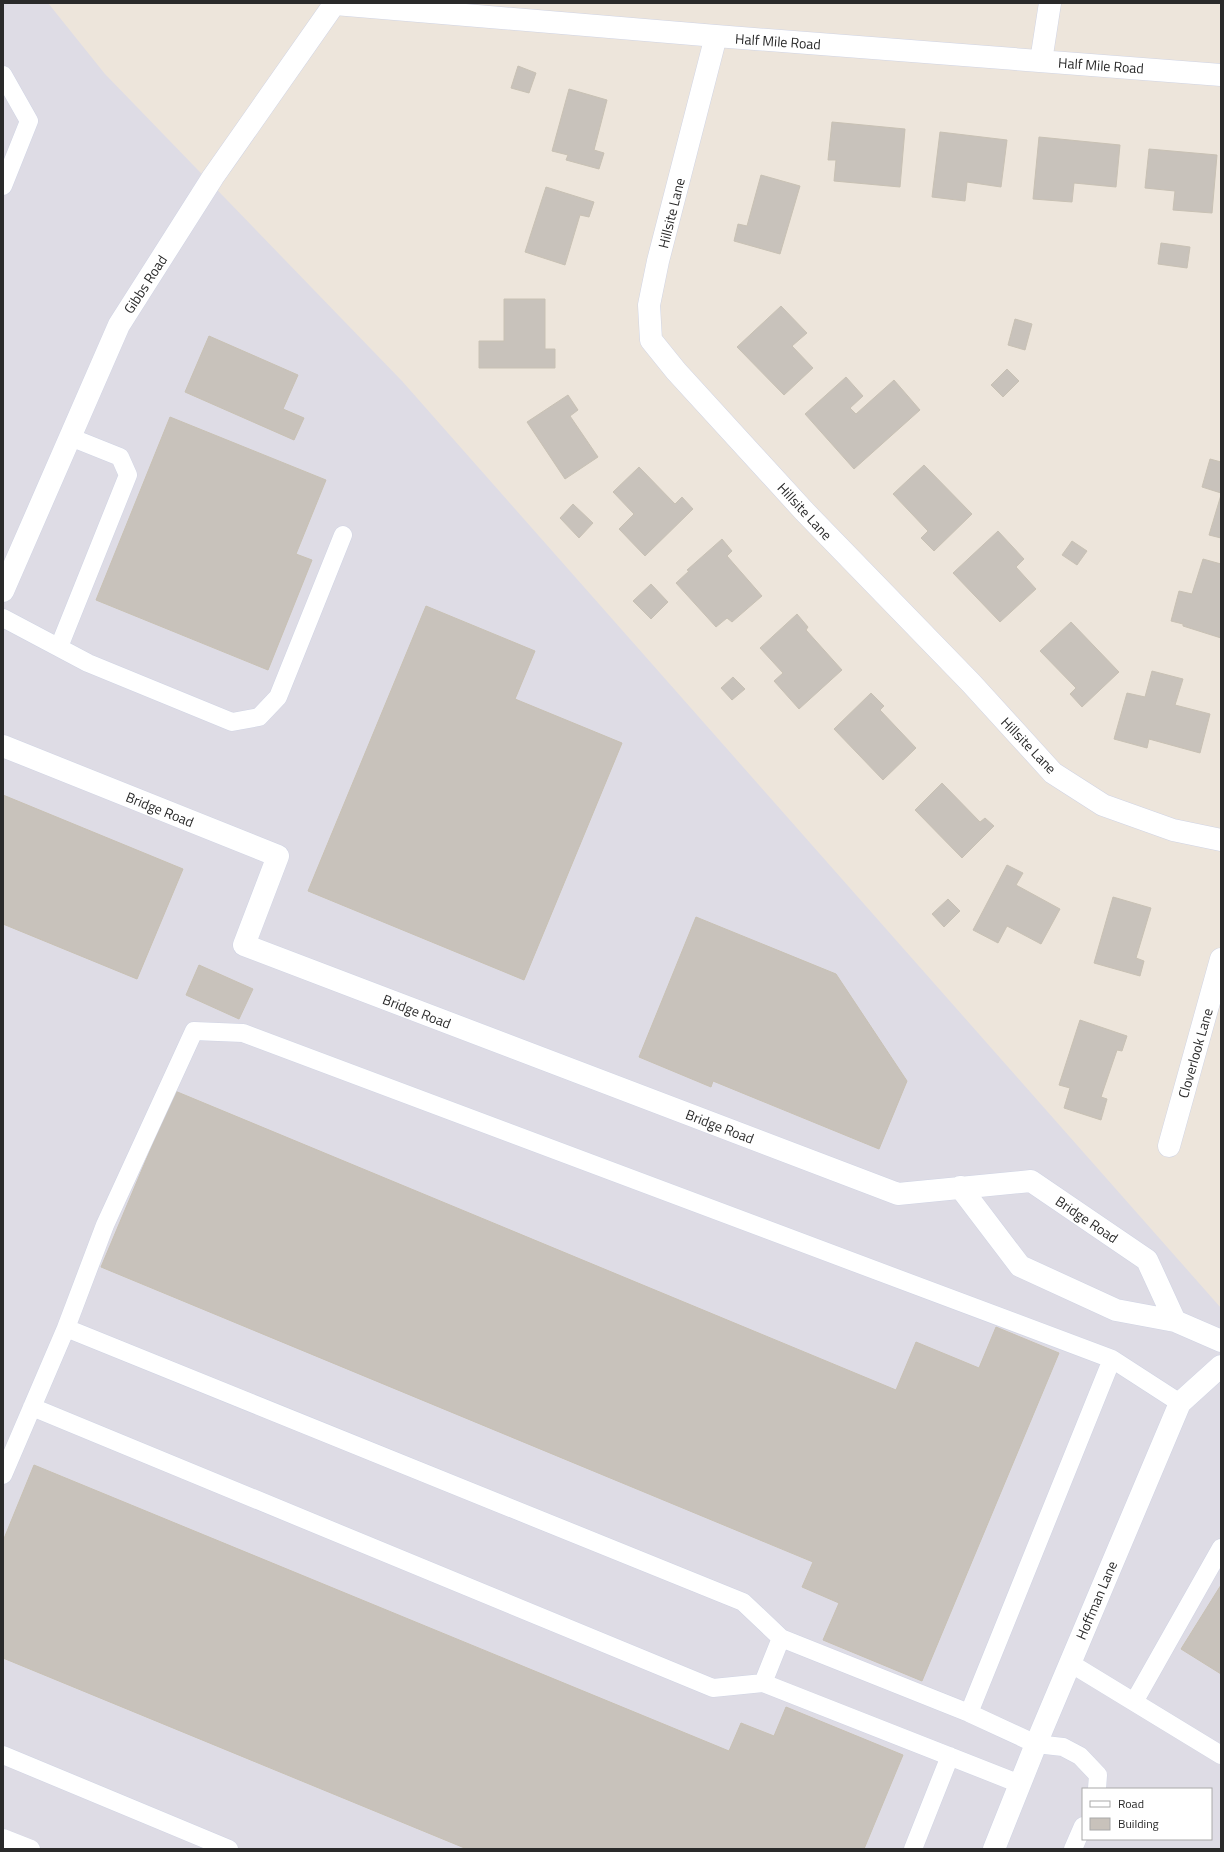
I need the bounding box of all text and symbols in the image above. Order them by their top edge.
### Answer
street label: Half Mile Road [734,28,822,54]
street label: Half Mile Road [1057,52,1145,78]
street label: Hillsite Lane [652,176,690,250]
street label: Gibbs Road [118,250,172,318]
street label: Hillsite Lane [773,478,837,544]
street label: Hillsite Lane [996,712,1062,778]
street label: Bridge Road [123,786,197,832]
street label: Bridge Road [380,988,454,1034]
street label: Cloverlook Lane [1172,1006,1218,1100]
street label: Bridge Road [683,1103,757,1149]
street label: Bridge Road [1051,1190,1123,1248]
street label: Hoffman Lane [1070,1557,1122,1643]
legend [1082,1788,1212,1840]
text: Road [1118,1794,1144,1813]
text: Building [1118,1814,1159,1833]

